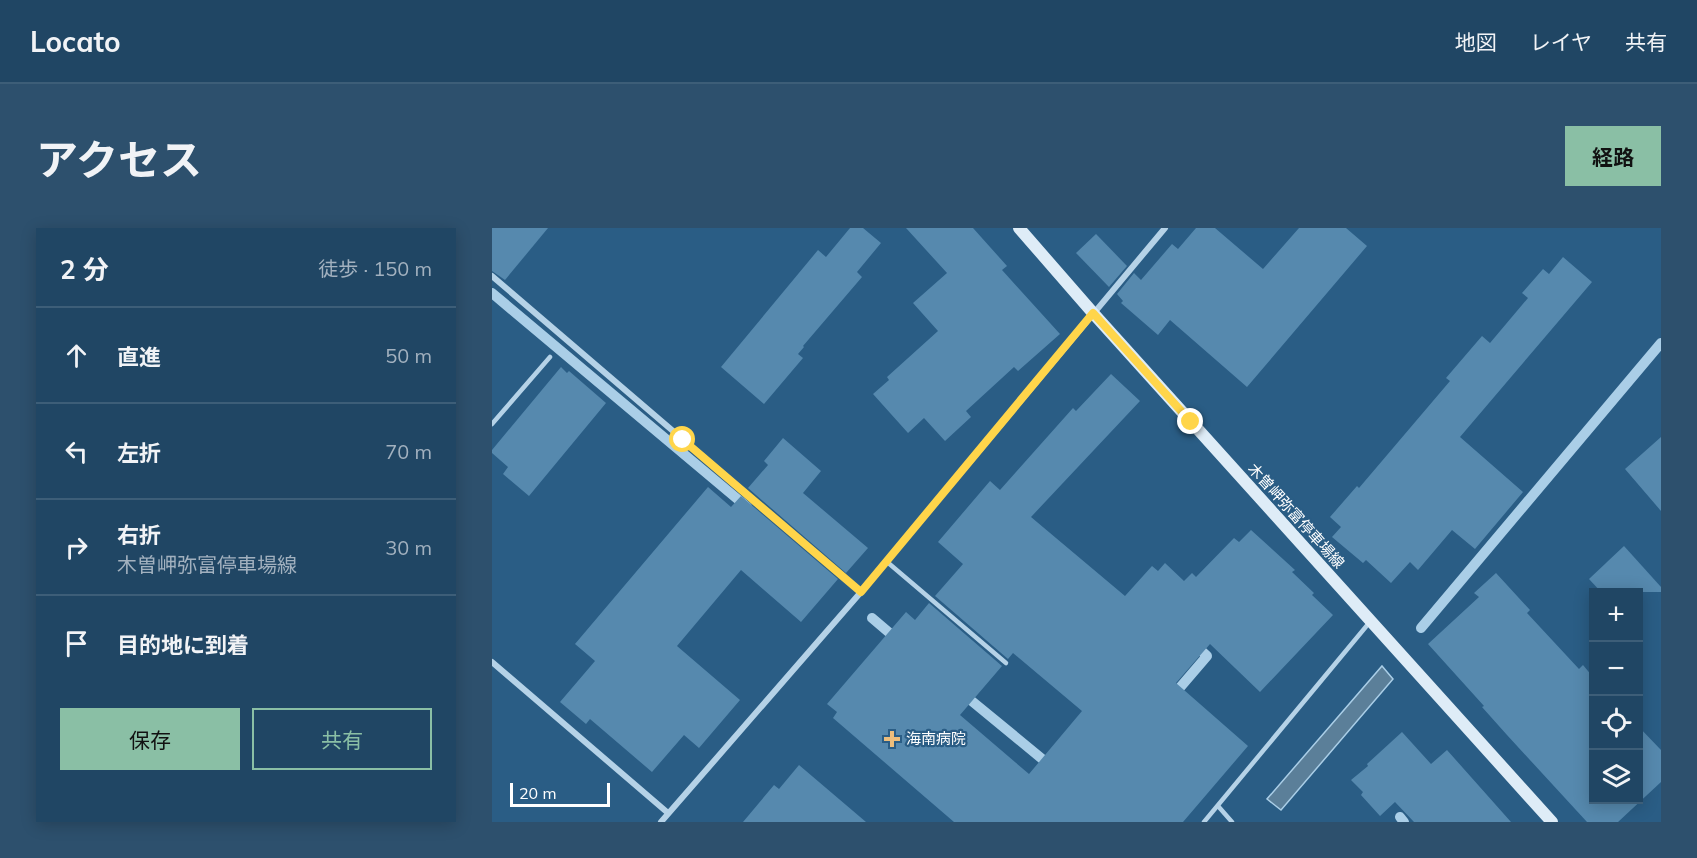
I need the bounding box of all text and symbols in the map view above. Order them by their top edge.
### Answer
text: Locato [30,24,121,59]
text: 地図 [1455,29,1497,55]
text: レイヤ [1530,29,1592,55]
text: 共有 [1625,29,1667,55]
button: 経路 [1565,126,1661,186]
text: アクセス [36,133,202,186]
text: 2 分 [60,253,109,286]
text: 徒歩 · 150 m [318,256,432,281]
icon: ahead [60,339,93,372]
text: 直進 [117,343,161,371]
text: 50 m [385,343,432,368]
route end [1177,408,1203,434]
route start [669,426,695,452]
icon: left [60,435,93,468]
text: 左折 [117,439,161,467]
text: 70 m [385,439,432,464]
street label: 木曽岬弥富停車場線 [1244,459,1349,572]
text: 右折 [117,521,161,549]
icon: right [60,531,93,564]
text: 30 m [385,535,432,560]
text: 木曽岬弥富停車場線 [117,552,297,577]
map controls [1589,588,1643,804]
button: + [1589,588,1643,642]
icon: arrive [60,627,93,660]
text: 目的地に到着 [117,631,249,659]
button: − [1589,642,1643,696]
button: locate [1589,696,1643,750]
button: 保存 [60,708,240,770]
button: 共有 [252,708,432,770]
place label: 海南病院 [906,729,966,748]
marker: 海南病院 [883,730,901,748]
button: layers [1589,750,1643,804]
scale bar [510,780,610,808]
text: 20 m [519,783,556,803]

